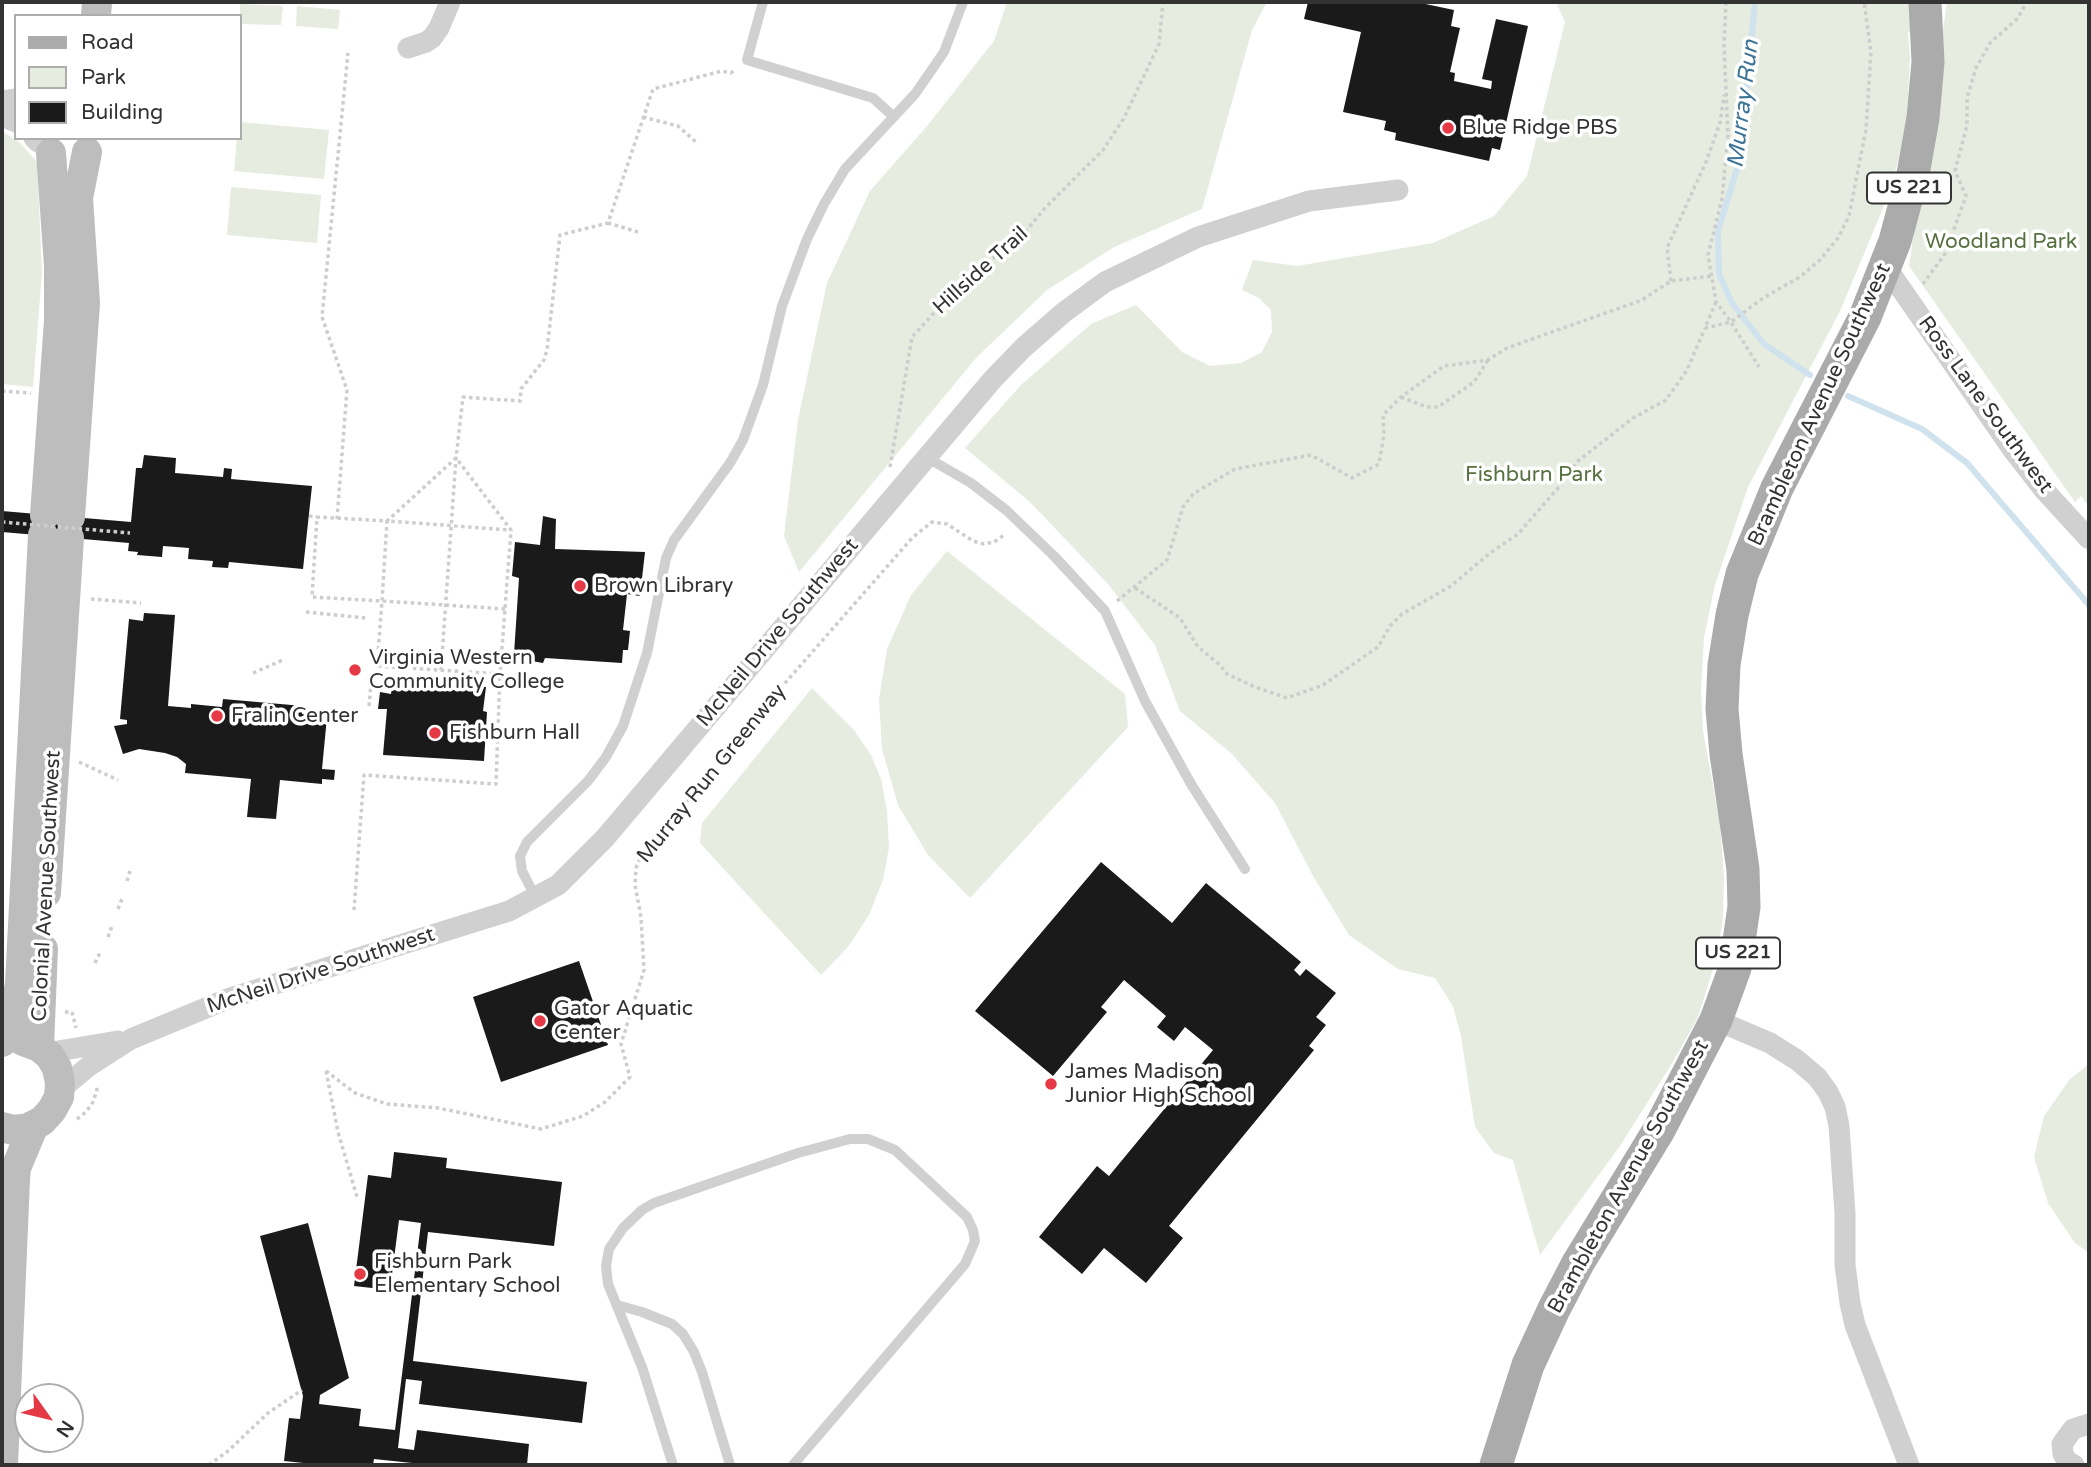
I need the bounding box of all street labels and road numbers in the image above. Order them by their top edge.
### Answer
road number: US 221 [1867,172,1951,204]
street label: Hillside Trail [928,222,1034,320]
street label: Brambleton Avenue Southwest [1743,260,1897,550]
street label: Ross Lane Southwest [1912,311,2058,499]
street label: McNeil Drive Southwest [692,534,864,732]
street label: Murray Run Greenway [632,680,792,868]
street label: Colonial Avenue Southwest [27,750,67,1022]
street label: McNeil Drive Southwest [204,922,438,1020]
road number: US 221 [1696,937,1780,968]
street label: Brambleton Avenue Southwest [1543,1036,1715,1318]

